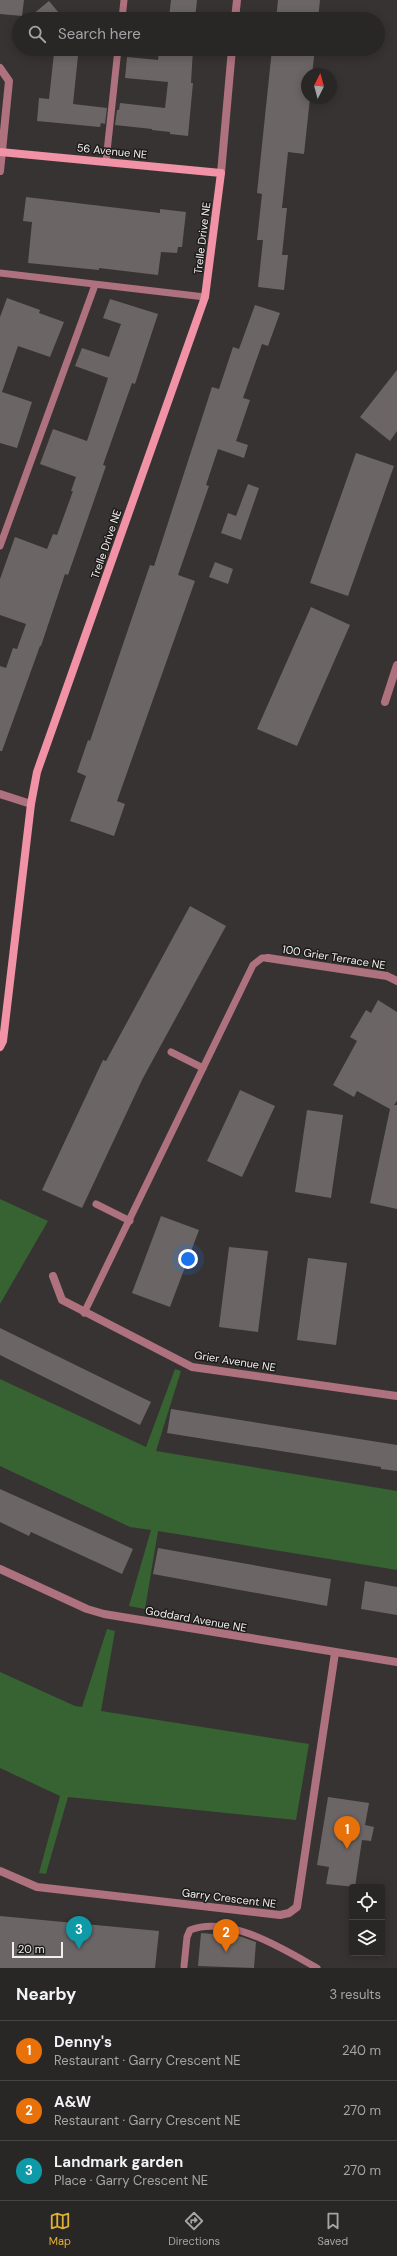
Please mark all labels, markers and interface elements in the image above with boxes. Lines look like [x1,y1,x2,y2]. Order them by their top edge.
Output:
search box [12,12,385,56]
icon: search [26,23,48,45]
text: Search here [58,24,141,44]
north arrow [301,68,337,104]
street label: 56 Avenue NE [76,140,148,162]
street label: Trelle Drive NE [191,201,213,275]
street label: Trelle Drive NE [88,507,124,581]
street label: 100 Grier Terrace NE [281,942,387,972]
your location [178,1249,198,1269]
street label: Grier Avenue NE [193,1348,277,1374]
street label: Goddard Avenue NE [144,1603,248,1635]
pin: 1 [334,1816,360,1849]
map controls [349,1884,385,1956]
button: locate [349,1884,385,1920]
street label: Garry Crescent NE [181,1885,277,1911]
pin: 3 [66,1916,92,1949]
pin: 2 [213,1919,239,1952]
button: layers [349,1920,385,1956]
scale bar [12,1940,63,1959]
text: 20 m [18,1942,44,1956]
text: Nearby [16,1983,76,2005]
text: 3 results [329,1986,381,2003]
text: Denny's [54,2032,112,2052]
text: 1 [27,2042,31,2059]
text: 240 m [342,2042,381,2059]
text: Restaurant · Garry Crescent NE [54,2052,241,2069]
text: A&W [54,2092,91,2112]
text: 2 [25,2102,33,2119]
text: 270 m [343,2102,381,2119]
text: Restaurant · Garry Crescent NE [54,2112,241,2129]
text: Landmark garden [54,2152,183,2172]
text: 3 [25,2162,33,2179]
text: 270 m [343,2162,381,2179]
text: Place · Garry Crescent NE [54,2172,208,2189]
tab: Map [49,2210,71,2248]
tab: Directions [168,2210,220,2248]
tab: Saved [317,2210,348,2248]

